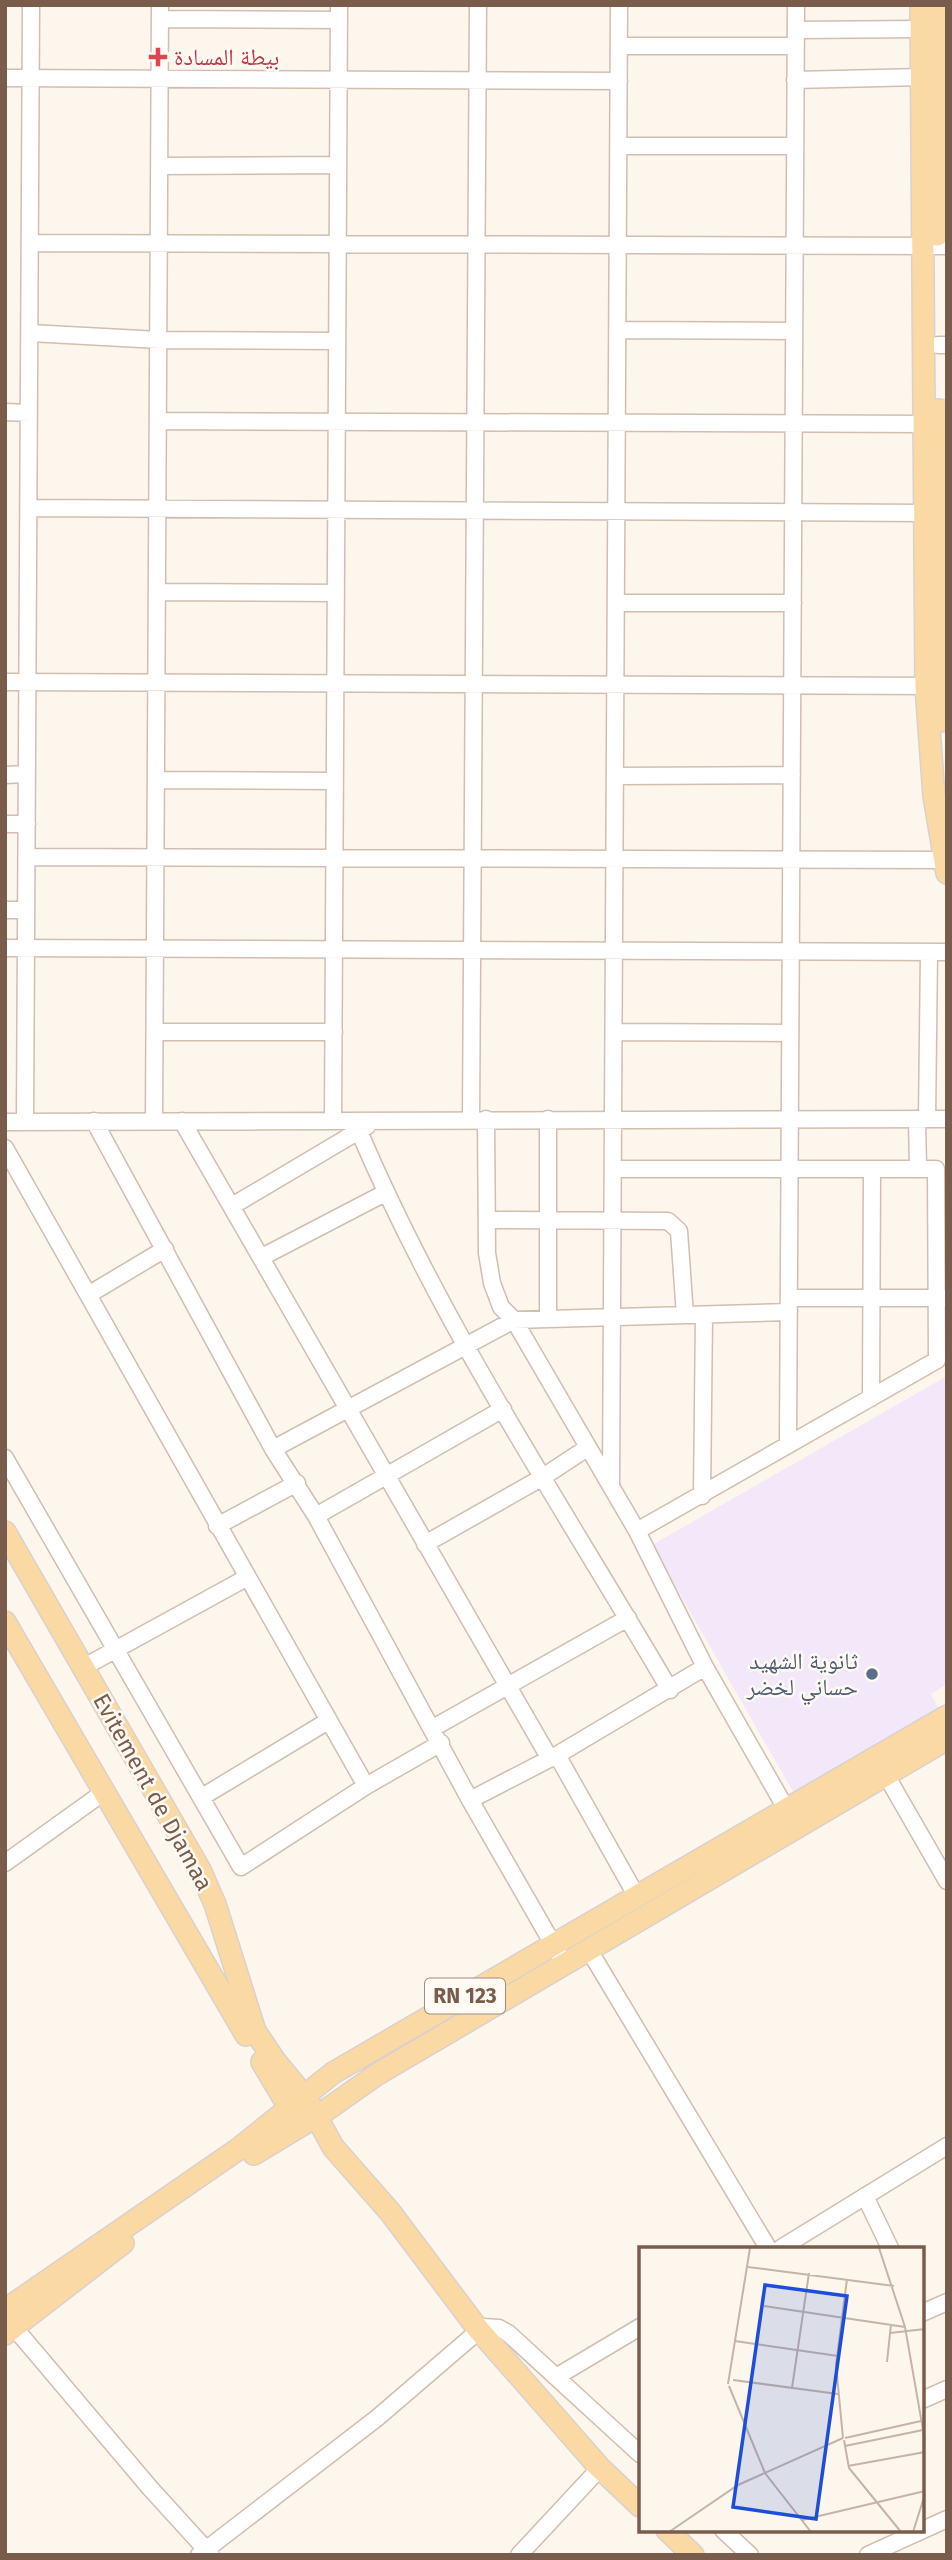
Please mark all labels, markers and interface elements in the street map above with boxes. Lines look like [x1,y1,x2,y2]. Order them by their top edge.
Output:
place label: بيطة المسادة [174,43,279,71]
marker: بيطة المسادة [148,47,168,67]
place label: ثانوية الشهيد حساني لخضر [746,1647,858,1706]
marker: ثانوية الشهيد حساني لخضر [864,1666,880,1682]
street label: Evitement de Djamaa [87,1689,219,1895]
road number: RN 123 [425,1979,505,2014]
inset map [639,2247,924,2532]

